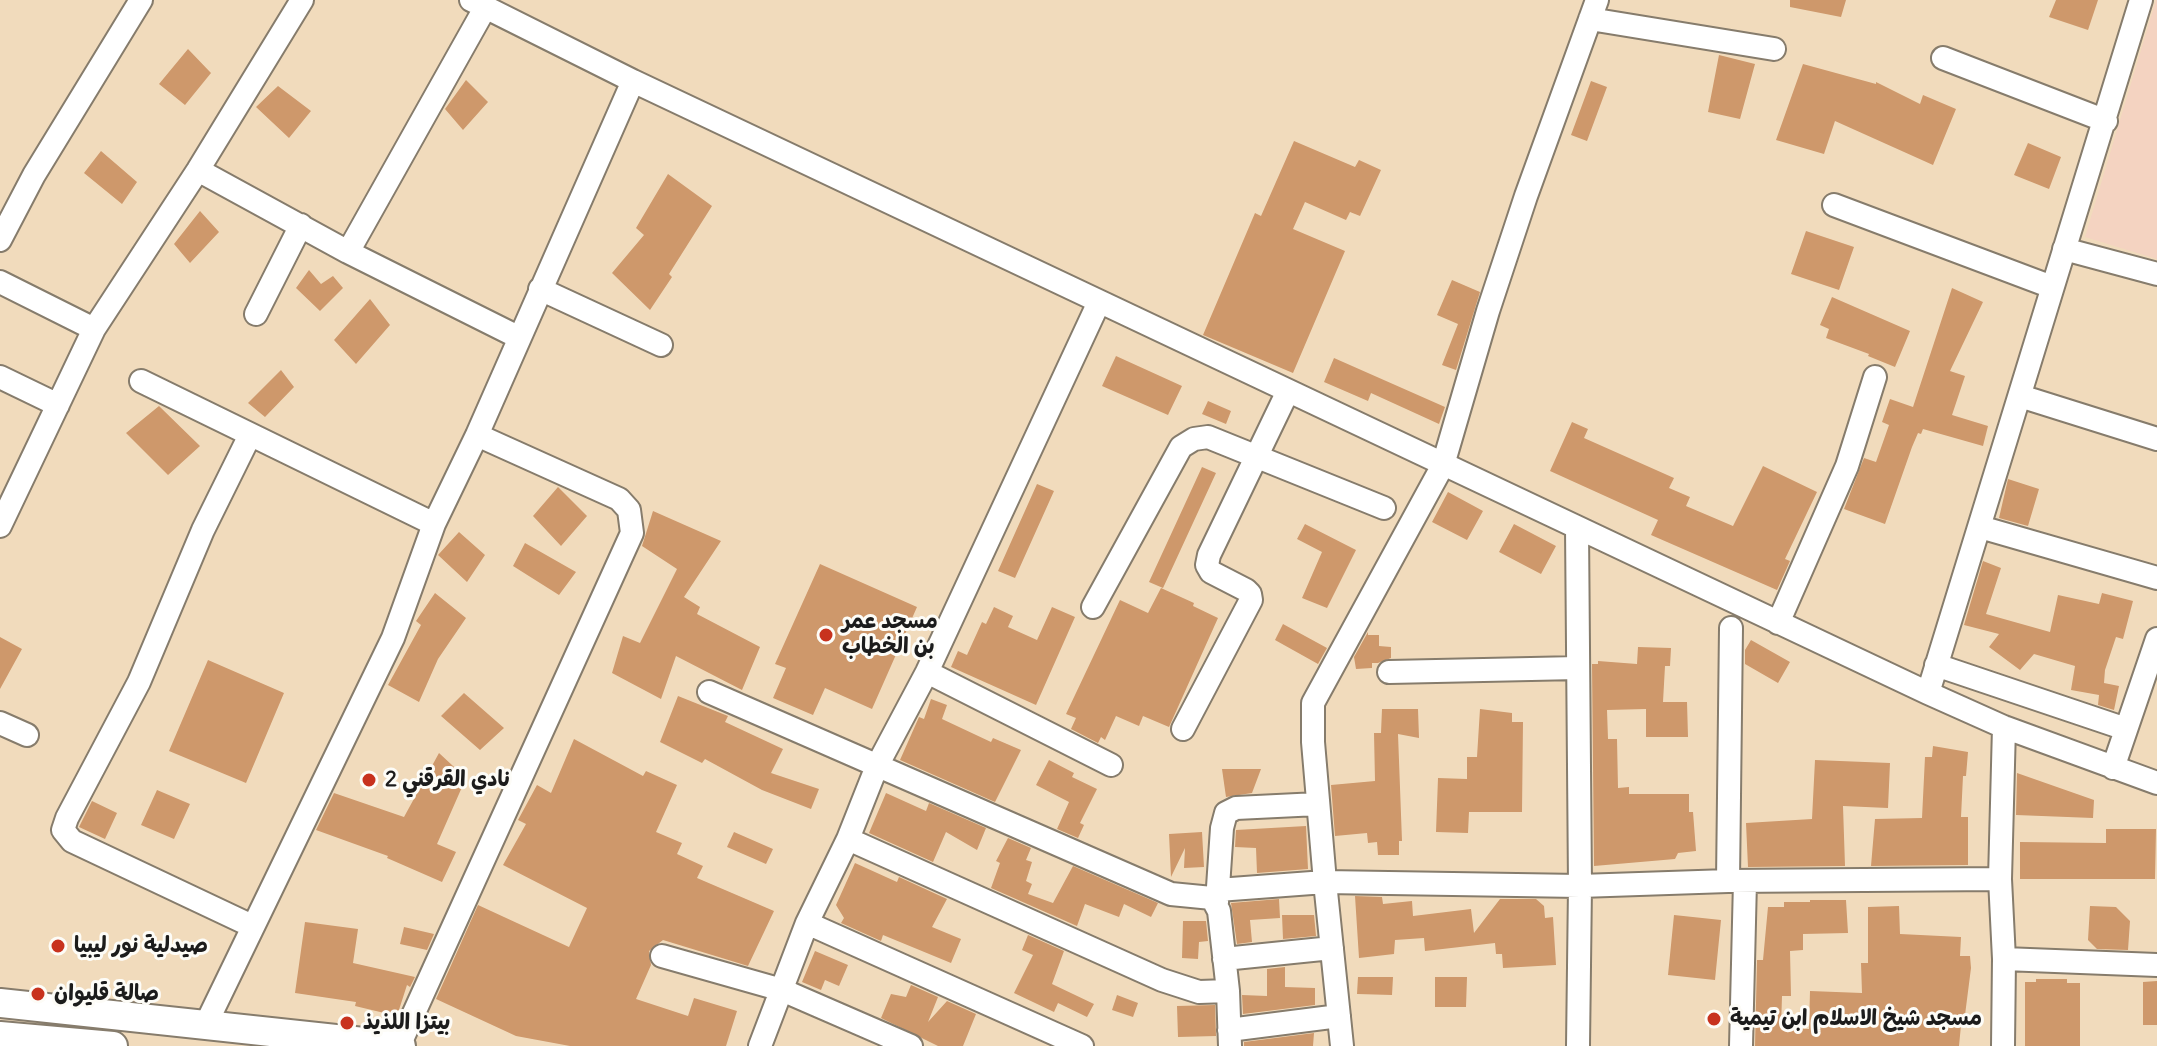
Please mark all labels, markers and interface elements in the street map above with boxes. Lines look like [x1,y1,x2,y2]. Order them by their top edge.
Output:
place label: مسجد عمر بن الخطاب [842,609,938,660]
marker: مسجد عمر بن الخطاب [817,626,835,644]
place label: نادي القرقني 2 [385,767,510,793]
marker: نادي القرقني 2 [360,771,378,789]
place label: صيدلية نور ليبيا [74,933,208,959]
marker: صيدلية نور ليبيا [49,937,67,955]
place label: صالة قليوان [54,981,159,1007]
marker: صالة قليوان [29,985,47,1003]
place label: مسجد شيخ الاسلام ابن تيمية [1730,1006,1982,1032]
place label: بيتزا اللذيذ [363,1010,450,1036]
marker: مسجد شيخ الاسلام ابن تيمية [1705,1010,1723,1028]
marker: بيتزا اللذيذ [338,1014,356,1032]

